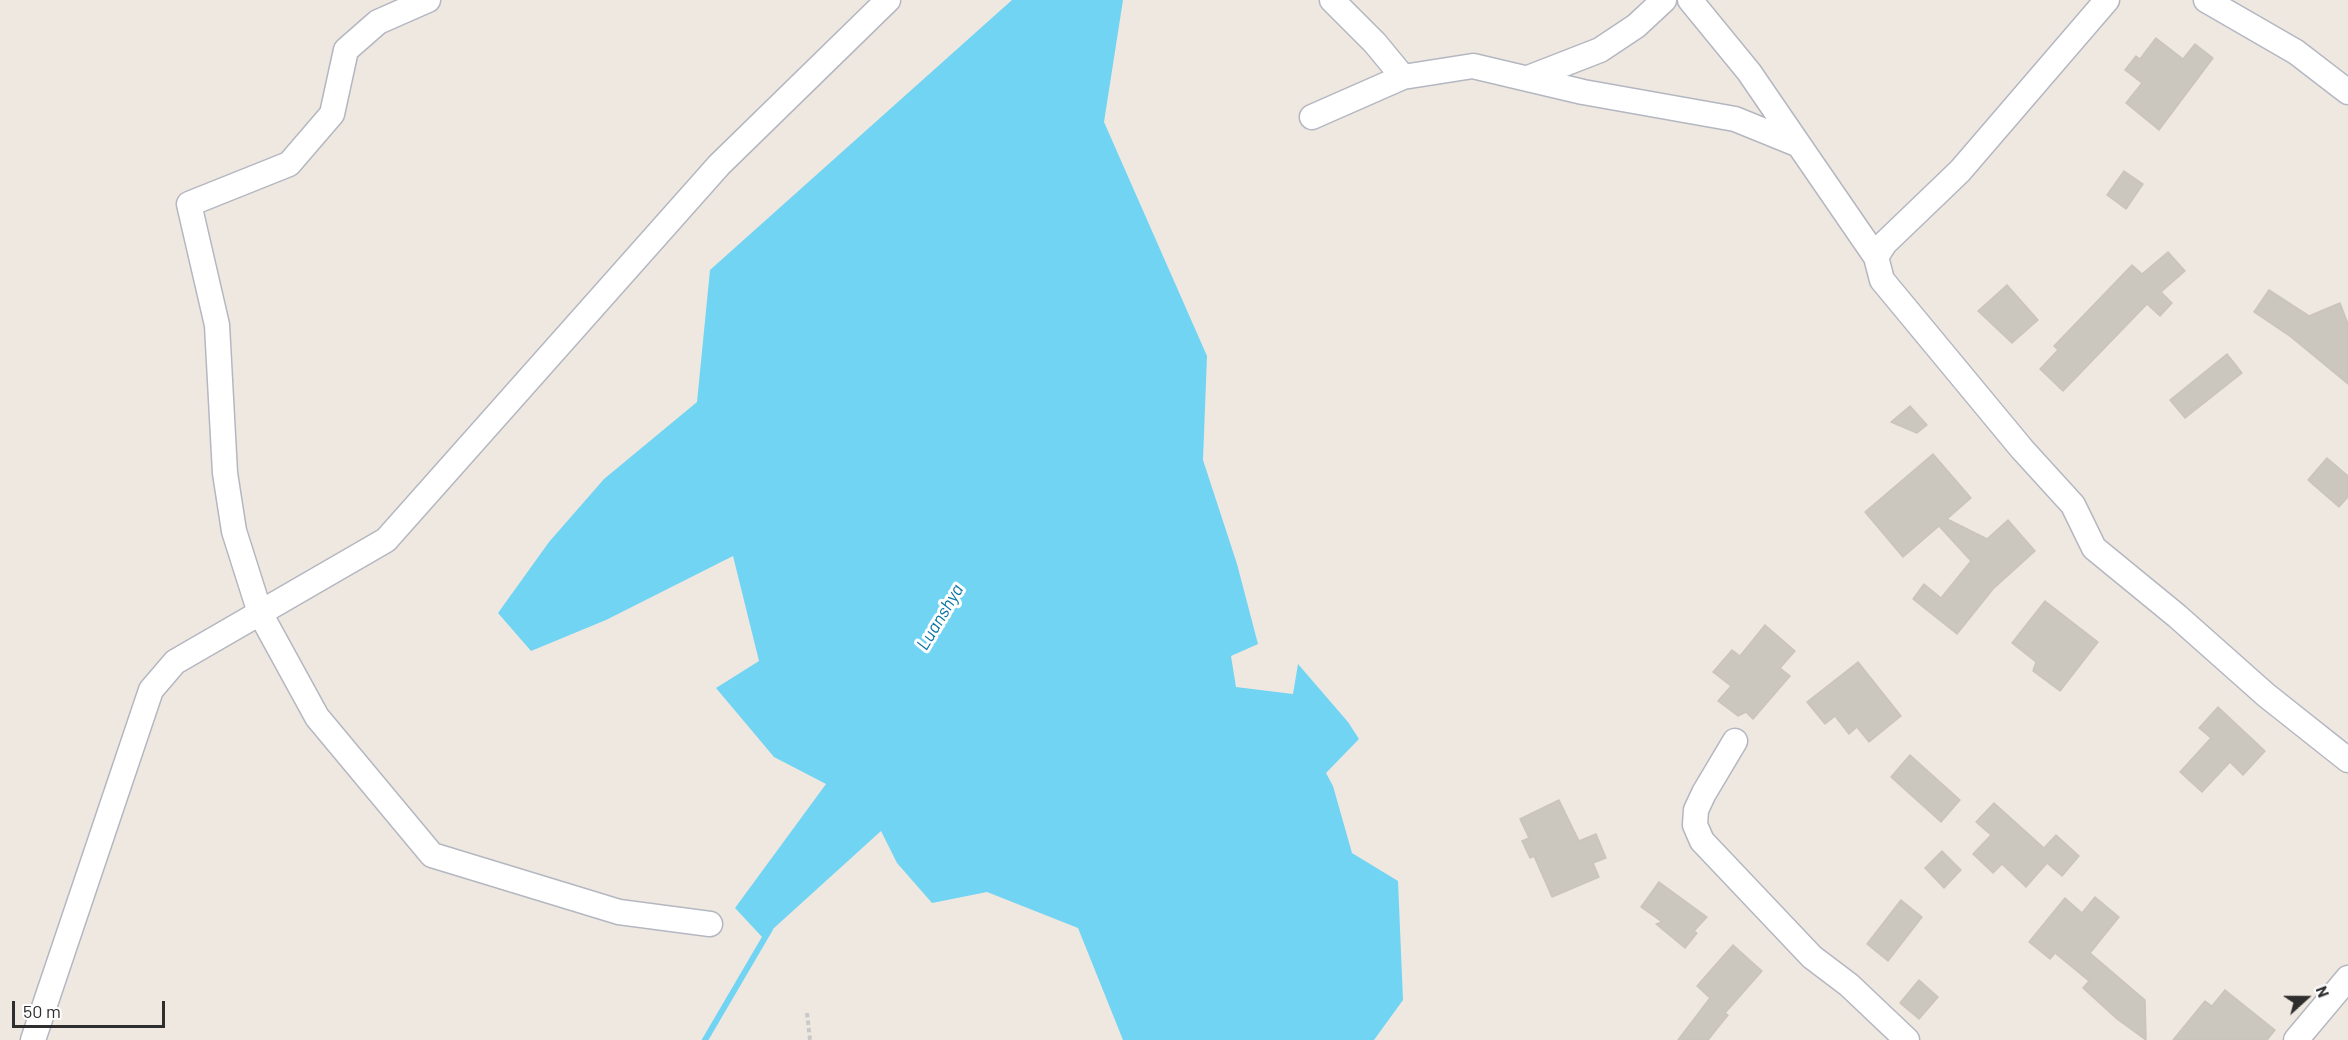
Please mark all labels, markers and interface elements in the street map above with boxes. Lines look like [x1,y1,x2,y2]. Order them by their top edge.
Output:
water label: Luanshya [912,580,968,654]
north arrow [2276,968,2336,1028]
text: N [2312,983,2334,1000]
scale bar [15,989,168,1027]
text: 50 m [23,1000,61,1022]

